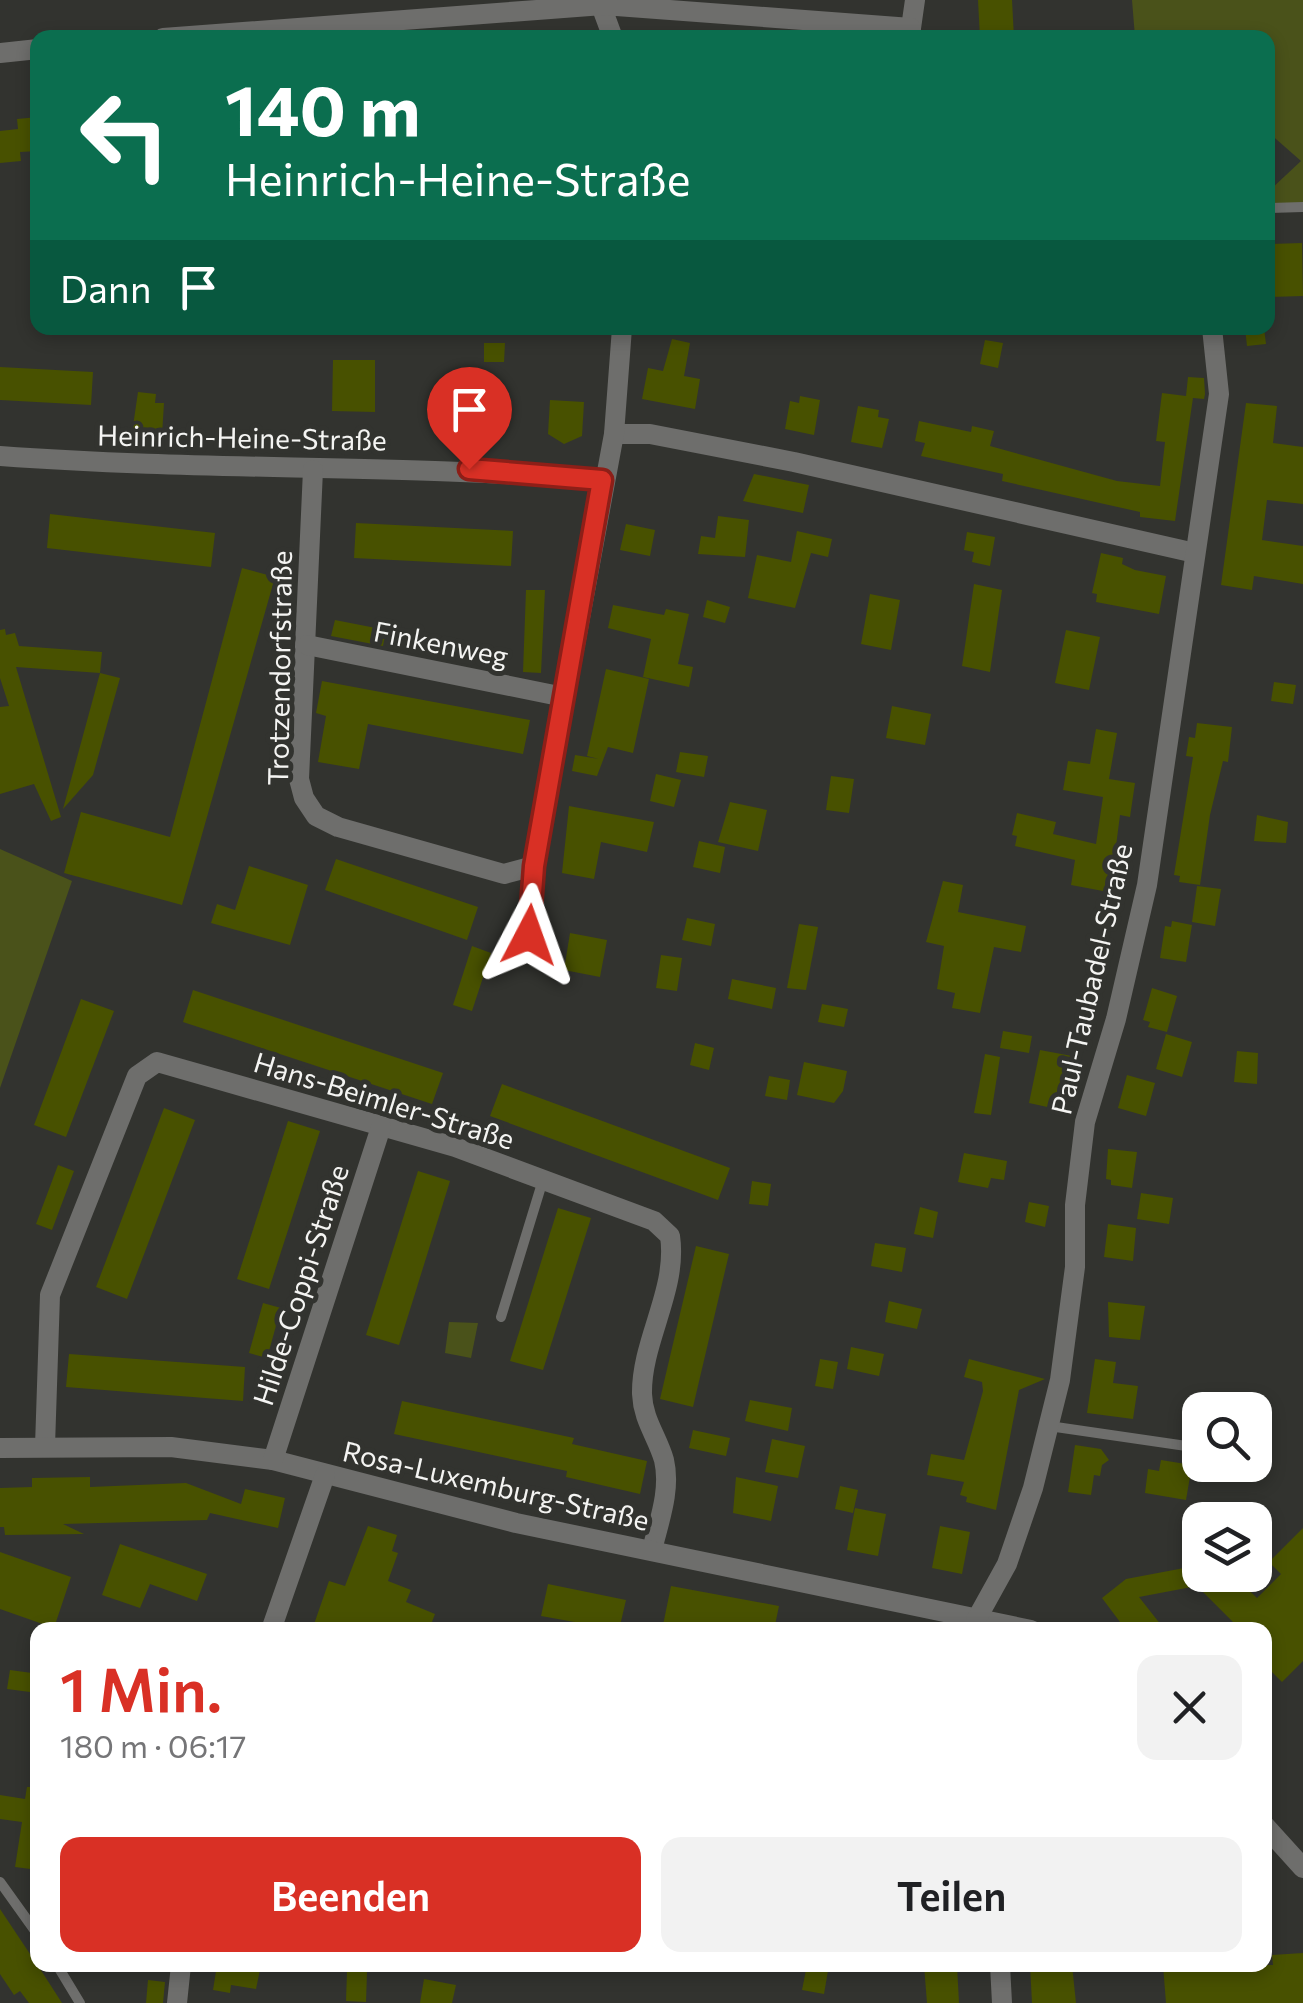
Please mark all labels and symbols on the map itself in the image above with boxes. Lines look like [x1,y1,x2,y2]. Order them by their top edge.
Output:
pin [427,367,512,470]
street label: Heinrich-Heine-Straße [97,417,387,457]
street label: Trotzendorfstraße [260,550,298,786]
street label: Finkenweg [371,613,511,673]
street label: Paul-Taubadel-Straße [1043,840,1139,1118]
position arrow [477,883,581,987]
street label: Hans-Beimler-Straße [250,1044,519,1156]
street label: Hilde-Coppi-Straße [245,1160,355,1409]
street label: Rosa-Luxemburg-Straße [340,1433,653,1537]

